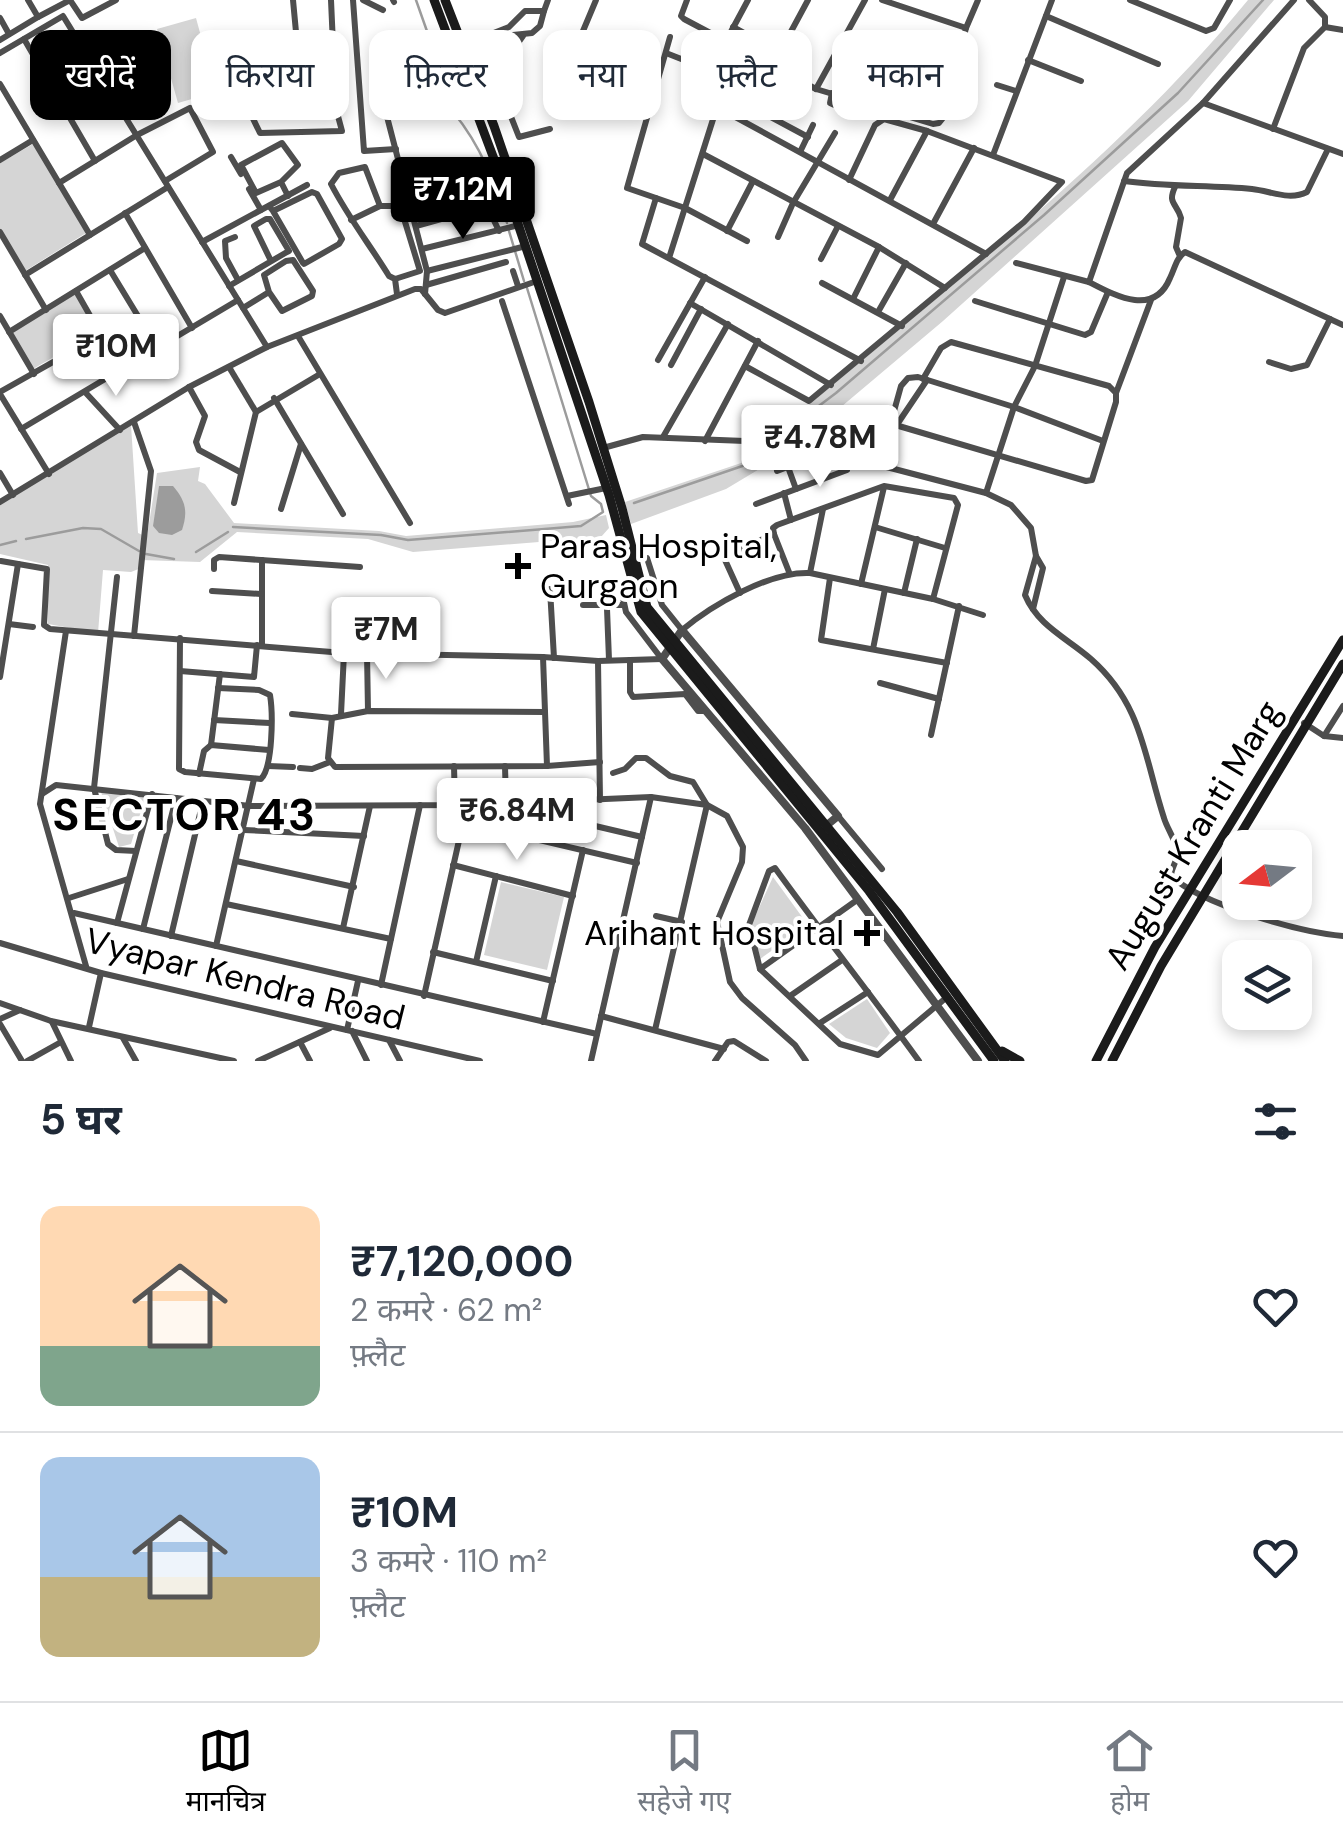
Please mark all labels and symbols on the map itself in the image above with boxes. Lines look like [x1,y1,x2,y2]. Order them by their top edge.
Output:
pin: ₹7.12M [382,157,544,242]
pin: ₹10M [57,314,175,399]
pin: ₹4.78M [739,405,901,490]
place label: Paras Hospital, Gurgaon [540,523,777,609]
marker: Paras Hospital, Gurgaon [505,553,531,579]
pin: ₹7M [338,597,434,682]
street label: August Kranti Marg [1094,692,1292,978]
pin: ₹6.84M [436,778,598,863]
district label: SECTOR 43 [52,785,318,844]
north arrow [1222,830,1312,920]
place label: Arihant Hospital [584,910,844,956]
street label: Vyapar Kendra Road [80,917,410,1041]
marker: Arihant Hospital [854,920,880,946]

